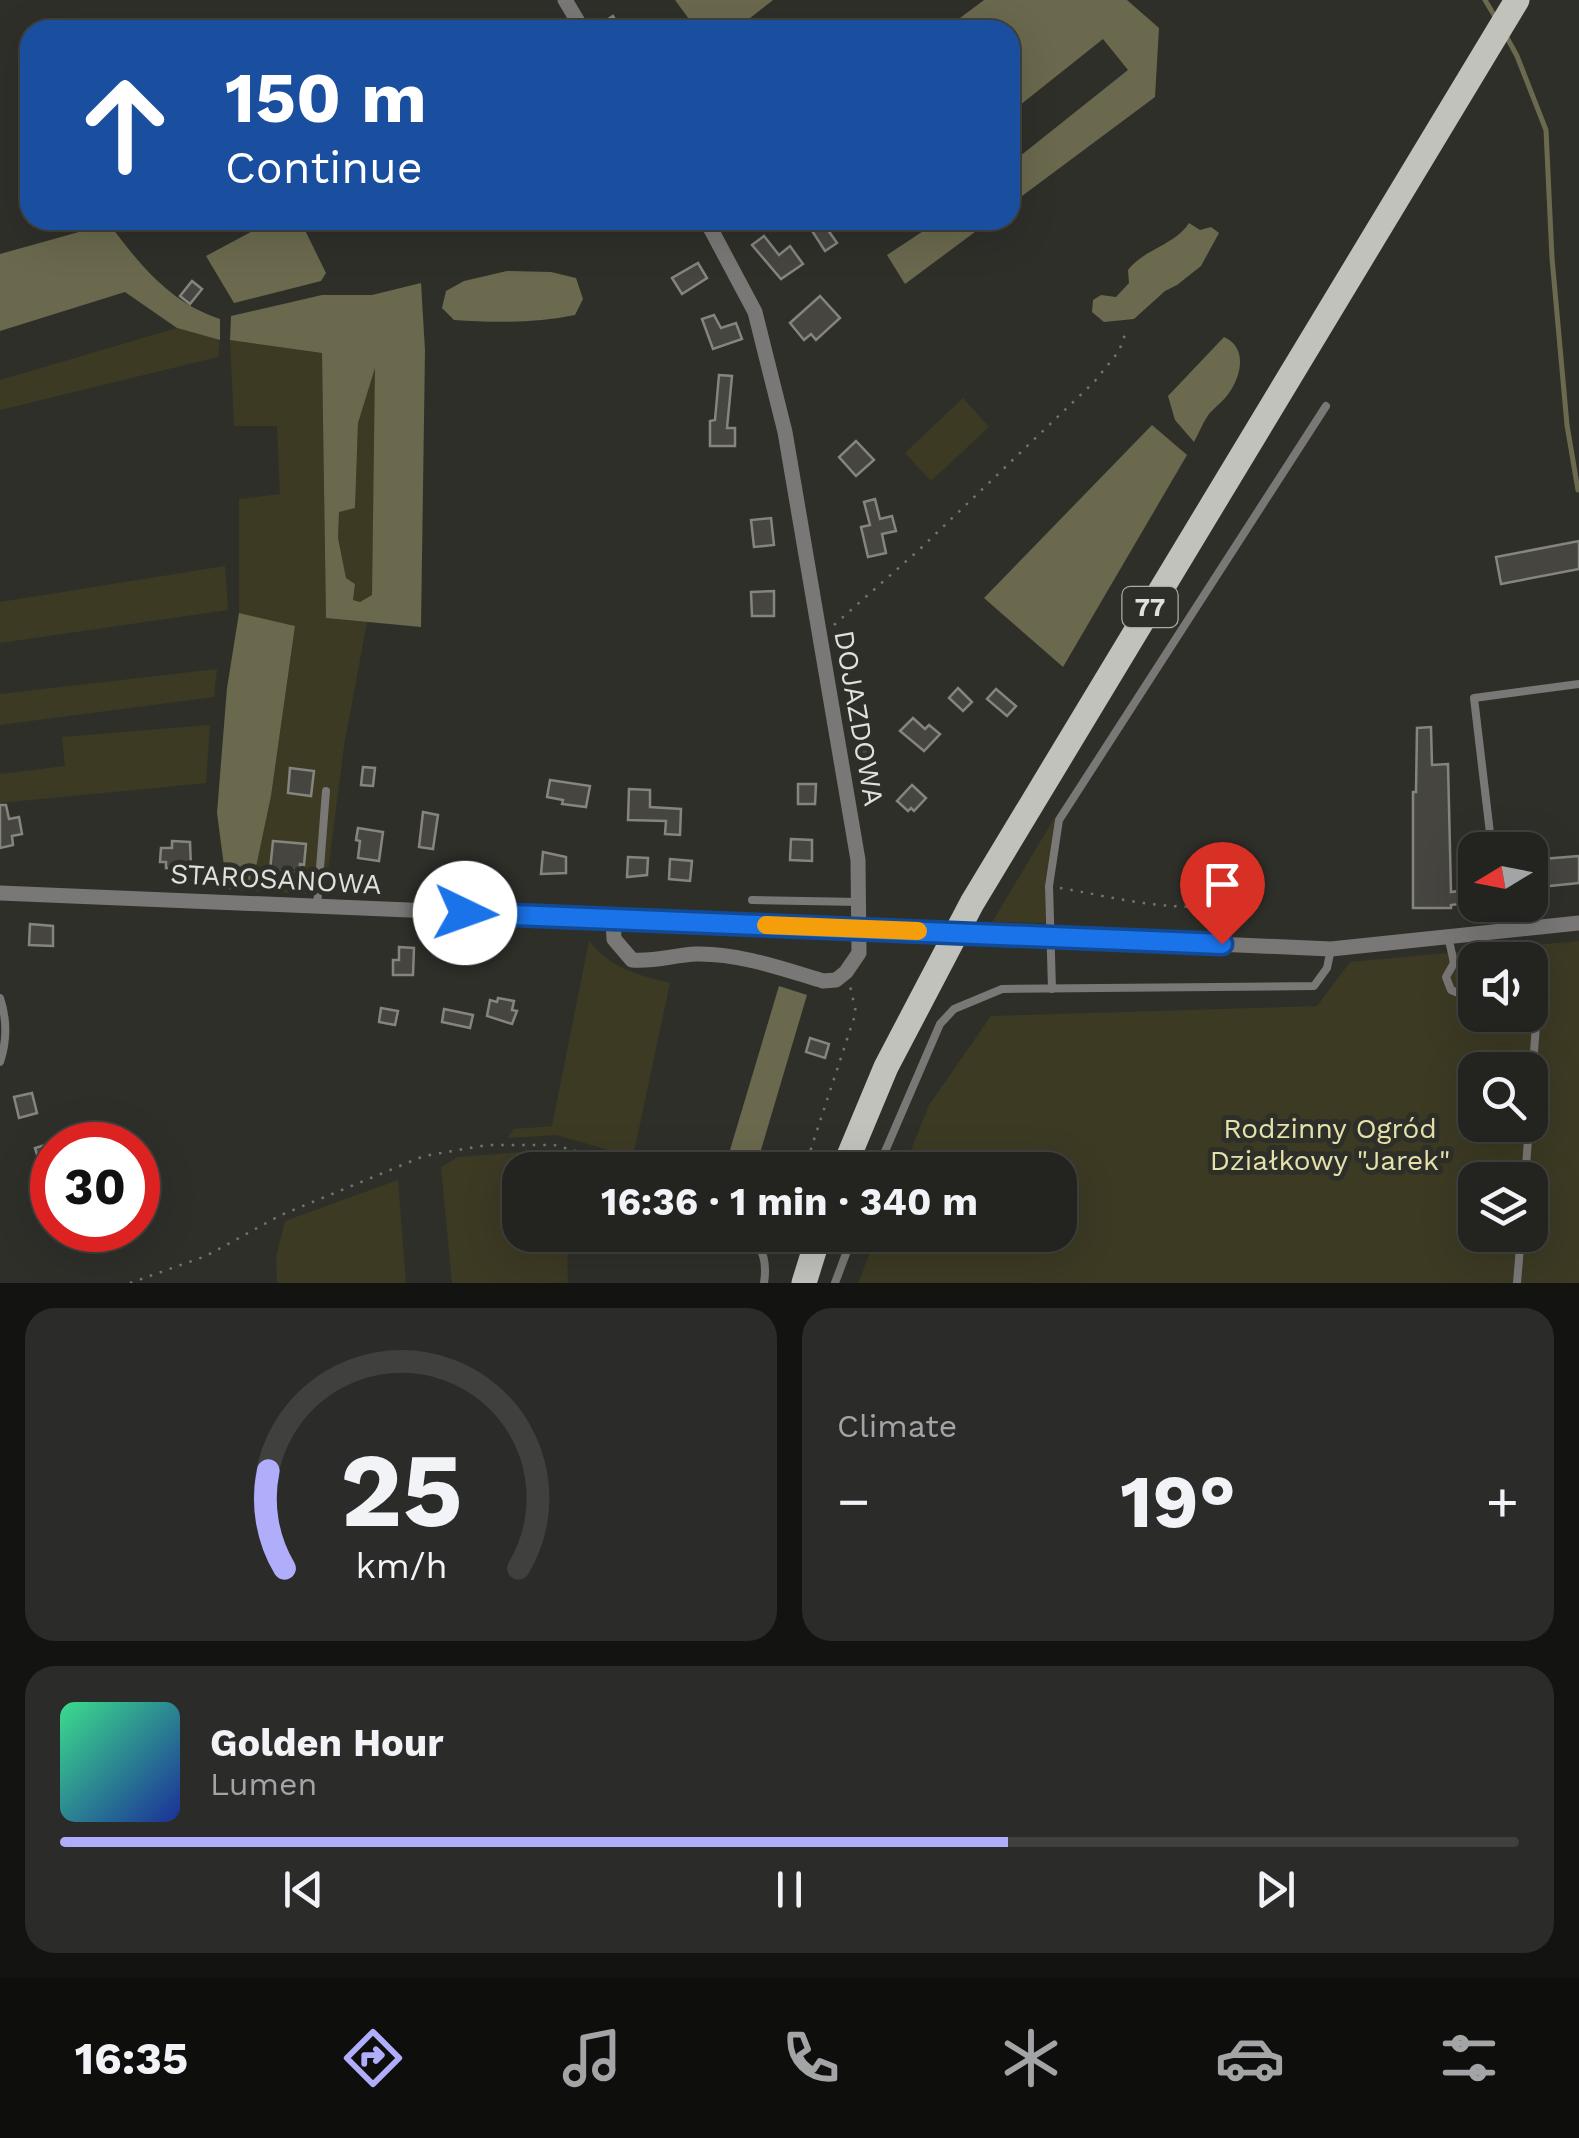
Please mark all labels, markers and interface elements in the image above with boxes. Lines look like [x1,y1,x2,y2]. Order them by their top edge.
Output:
text: 150 m [225,57,427,139]
icon: ahead [60,60,190,190]
text: Continue [225,141,423,194]
road number: 77 [1122,587,1178,627]
street label: DOJAZDOWA [827,628,891,808]
north arrow [1458,832,1548,922]
map controls [1458,832,1548,1252]
pin [1180,842,1265,945]
street label: STAROSANOWA [170,857,382,901]
icon: arrive [1195,857,1250,912]
position arrow [413,861,517,965]
button: sound [1458,942,1548,1032]
button: search [1458,1052,1548,1142]
park label: Rodzinny Ogród Działkowy "Jarek" [1210,1112,1450,1177]
speed limit sign: 30 [30,1122,160,1252]
button: layers [1458,1162,1548,1252]
text: 16:36 · 1 min · 340 m [601,1180,978,1224]
text: Climate [837,1407,957,1445]
text: 25 [340,1429,462,1551]
text: 19° [1120,1457,1236,1545]
text: − [837,1469,870,1533]
text: + [1486,1469,1519,1533]
text: km/h [355,1545,447,1587]
text: Golden Hour [210,1721,444,1765]
text: Lumen [210,1765,317,1803]
icon: previous [276,1862,331,1917]
icon: pause [762,1862,817,1917]
icon: next [1248,1862,1303,1917]
icon: directions [338,2023,408,2093]
icon: music [557,2023,627,2093]
icon: phone [776,2023,846,2093]
icon: climate [996,2023,1066,2093]
icon: car [1215,2023,1285,2093]
icon: filters [1434,2023,1504,2093]
text: 16:35 [75,2032,188,2085]

